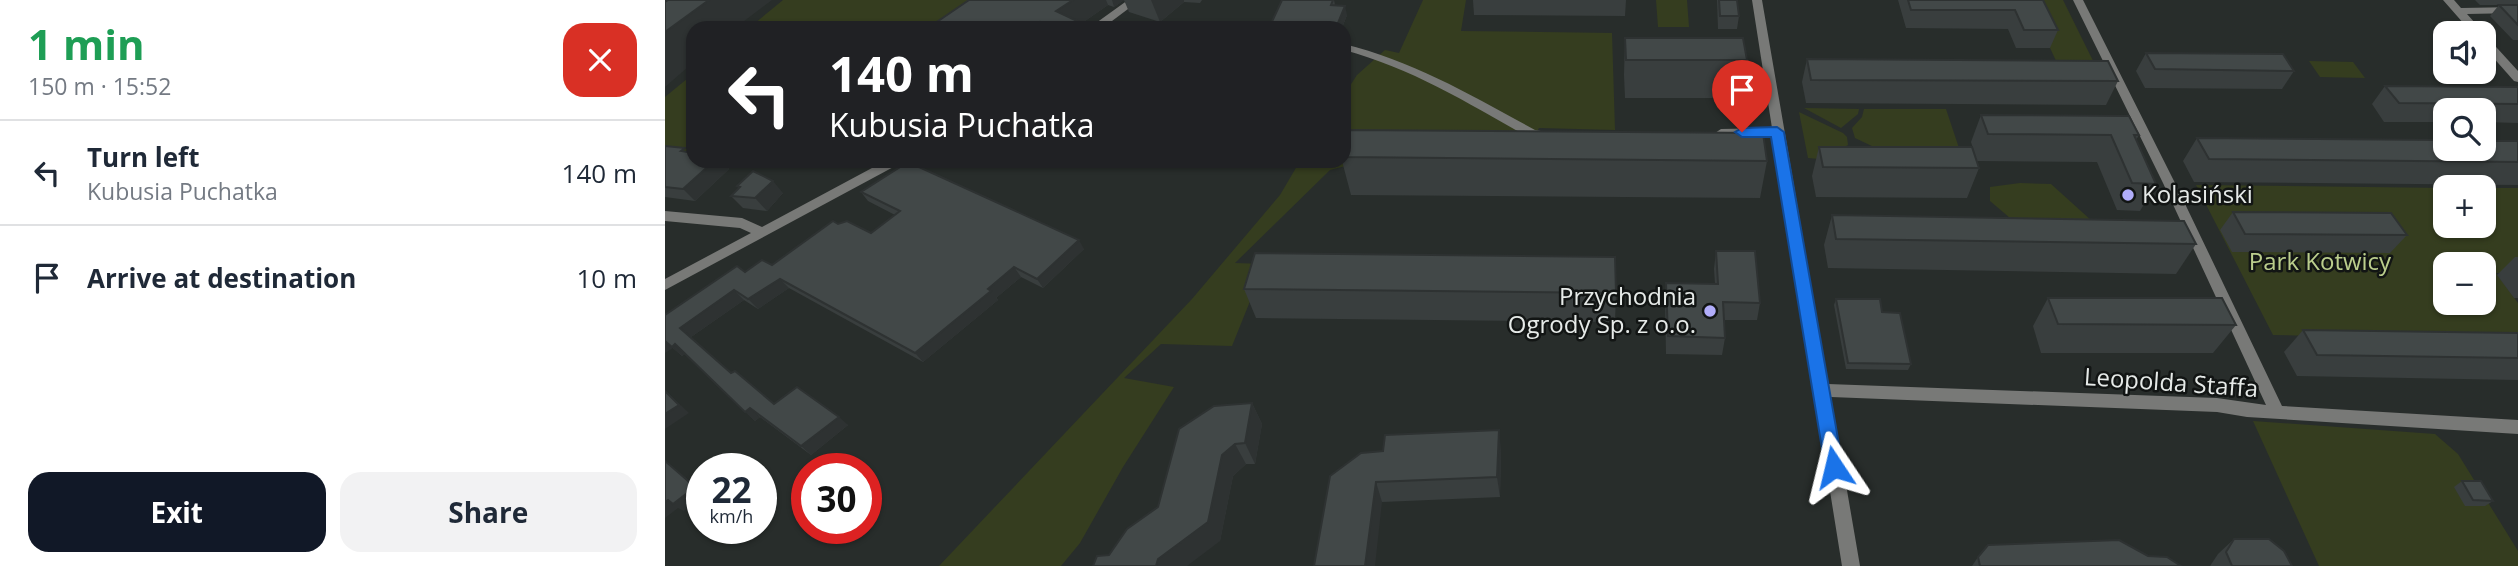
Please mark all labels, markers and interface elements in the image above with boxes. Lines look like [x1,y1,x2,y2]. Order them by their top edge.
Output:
text: 1 min [28,15,145,72]
map controls [2433,21,2496,315]
button: sound [2433,21,2496,84]
button: close [563,23,637,97]
text: 140 m [829,40,974,106]
icon: left [714,49,805,140]
pin [1712,60,1772,132]
text: 150 m · 15:52 [28,70,171,102]
icon: arrive [1723,71,1761,109]
button: search [2433,98,2496,161]
text: Kubusia Puchatka [829,103,1094,146]
text: Turn left [87,139,199,175]
icon: left [28,154,66,192]
text: 140 m [562,155,637,191]
text: Kubusia Puchatka [87,175,278,207]
button: + [2433,175,2496,238]
place label: Kolasiński [2142,177,2253,210]
marker: Kolasiński [2120,187,2136,203]
park label: Park Kotwicy [2249,244,2392,277]
button: − [2433,252,2496,315]
icon: arrive [28,259,66,297]
text: Arrive at destination [87,260,356,296]
text: 10 m [576,260,637,296]
place label: Przychodnia Ogrody Sp. z o.o. [1508,279,1696,340]
marker: Przychodnia Ogrody Sp. z o.o. [1702,303,1718,319]
street label: Leopolda Staffa [2083,359,2259,404]
position arrow [1797,430,1871,504]
speed limit sign: 30 [791,453,882,544]
text: 22 [711,466,752,513]
button: Exit [28,472,326,552]
button: Share [340,472,637,552]
text: km/h [710,504,753,528]

